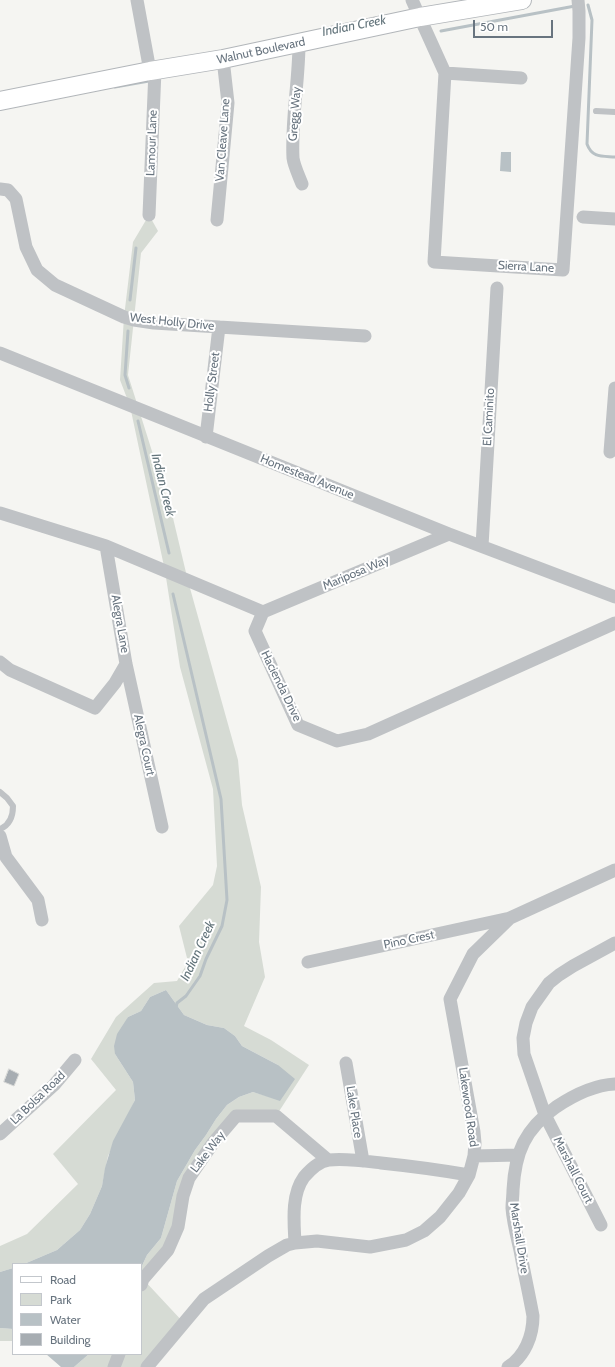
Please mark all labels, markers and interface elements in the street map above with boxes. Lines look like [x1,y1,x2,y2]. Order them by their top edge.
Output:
water label: Indian Creek [321,12,387,40]
scale bar [475,12,555,38]
text: 50 m [480,19,508,34]
street label: Walnut Boulevard [215,35,307,67]
street label: Gregg Way [286,86,304,142]
street label: Van Cleave Lane [213,98,233,182]
street label: Lamour Lane [144,110,160,176]
street label: Sierra Lane [498,258,554,276]
street label: West Holly Drive [129,310,215,334]
street label: Holly Street [201,351,223,413]
street label: El Caminito [480,388,498,446]
water label: Indian Creek [148,452,178,518]
street label: Homestead Avenue [258,452,356,502]
street label: Mariposa Way [321,553,391,593]
street label: Alegra Lane [108,594,132,654]
street label: Hacienda Drive [258,648,304,724]
street label: Alegra Court [130,713,158,777]
water label: Indian Creek [177,918,219,984]
street label: Pino Crest [382,928,436,952]
street label: Lakewood Road [455,1066,481,1148]
street label: La Bolsa Road [8,1068,68,1128]
street label: Lake Place [343,1085,365,1139]
street label: Lake Way [188,1128,228,1176]
street label: Marshall Court [550,1134,596,1206]
street label: Marshall Drive [506,1201,532,1275]
legend [12,1263,142,1355]
text: Road [50,1272,76,1287]
text: Park [50,1292,72,1307]
text: Water [50,1312,80,1327]
text: Building [50,1332,91,1347]

